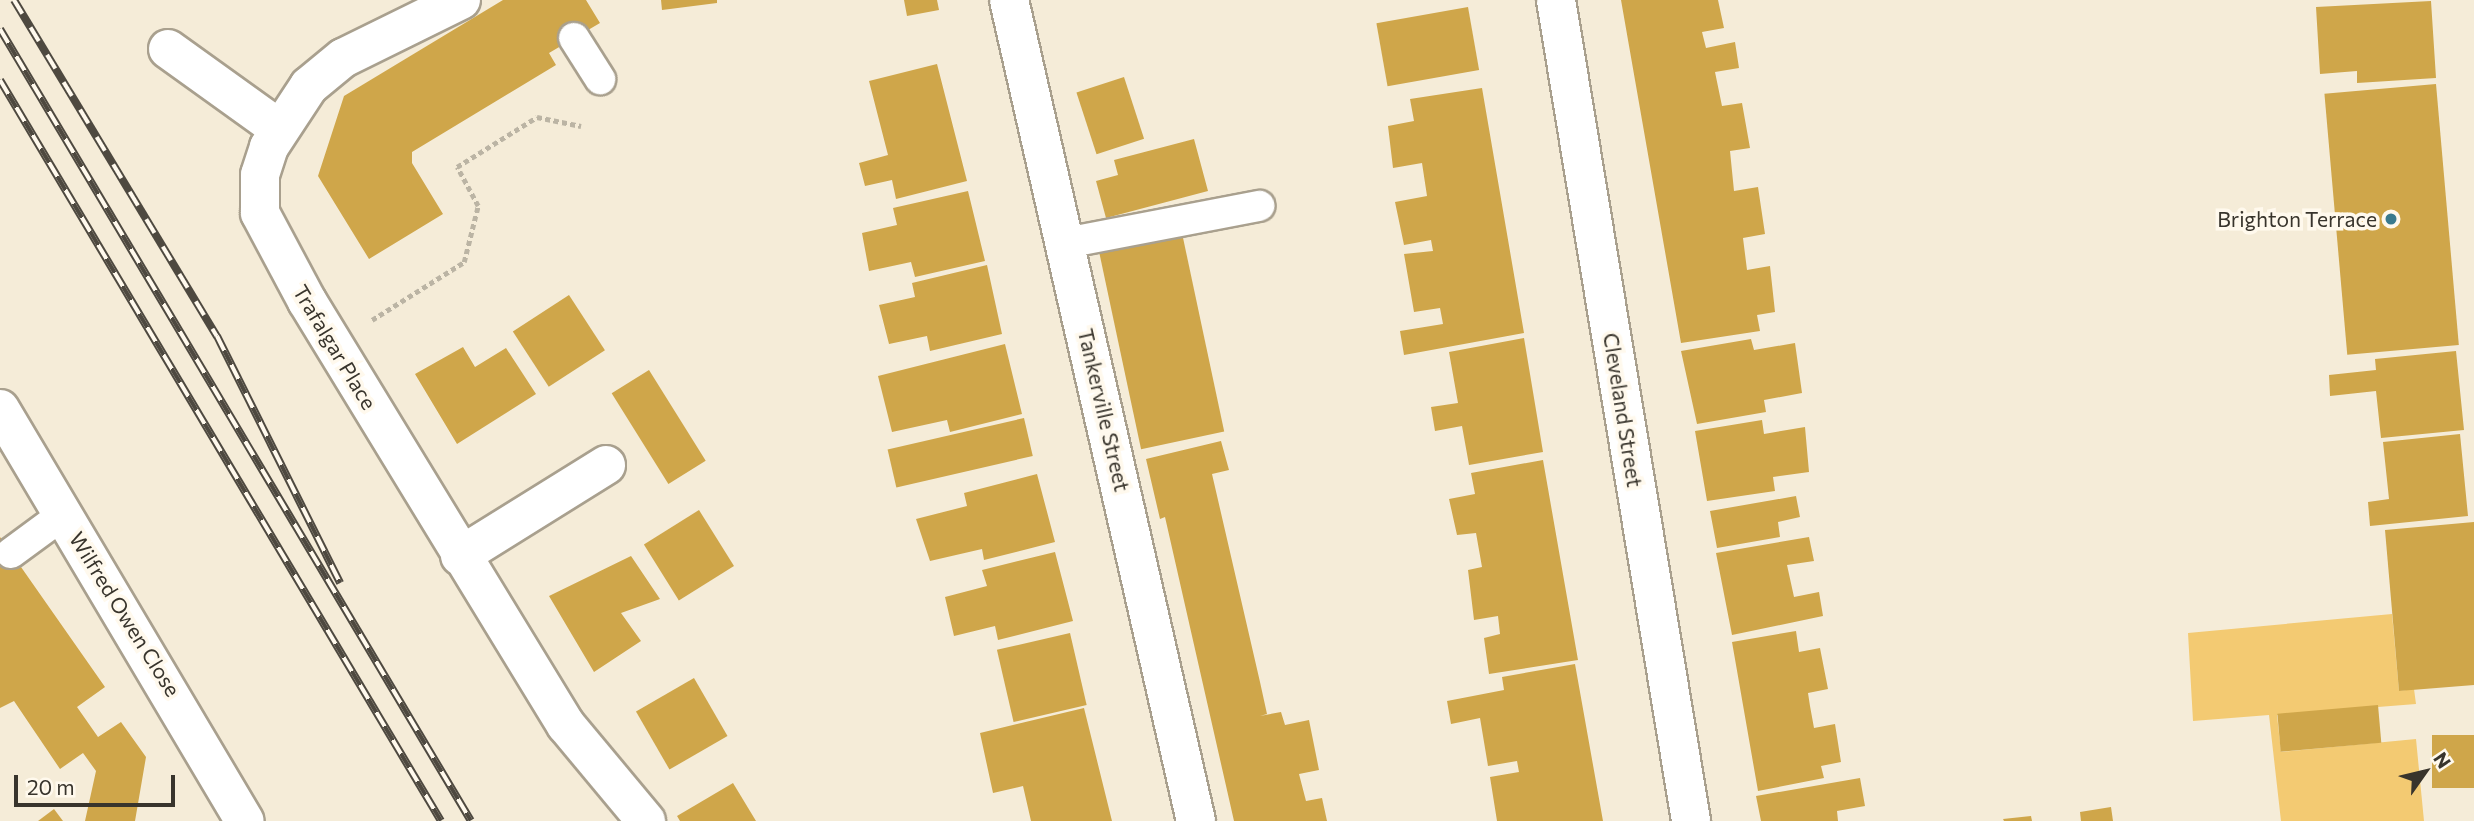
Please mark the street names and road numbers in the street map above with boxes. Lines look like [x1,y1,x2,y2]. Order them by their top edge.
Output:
street label: Trafalgar Place [288,280,382,414]
street label: Tankerville Street [1073,326,1135,494]
street label: Cleveland Street [1598,331,1648,489]
street label: Wilfred Owen Close [64,527,186,701]

